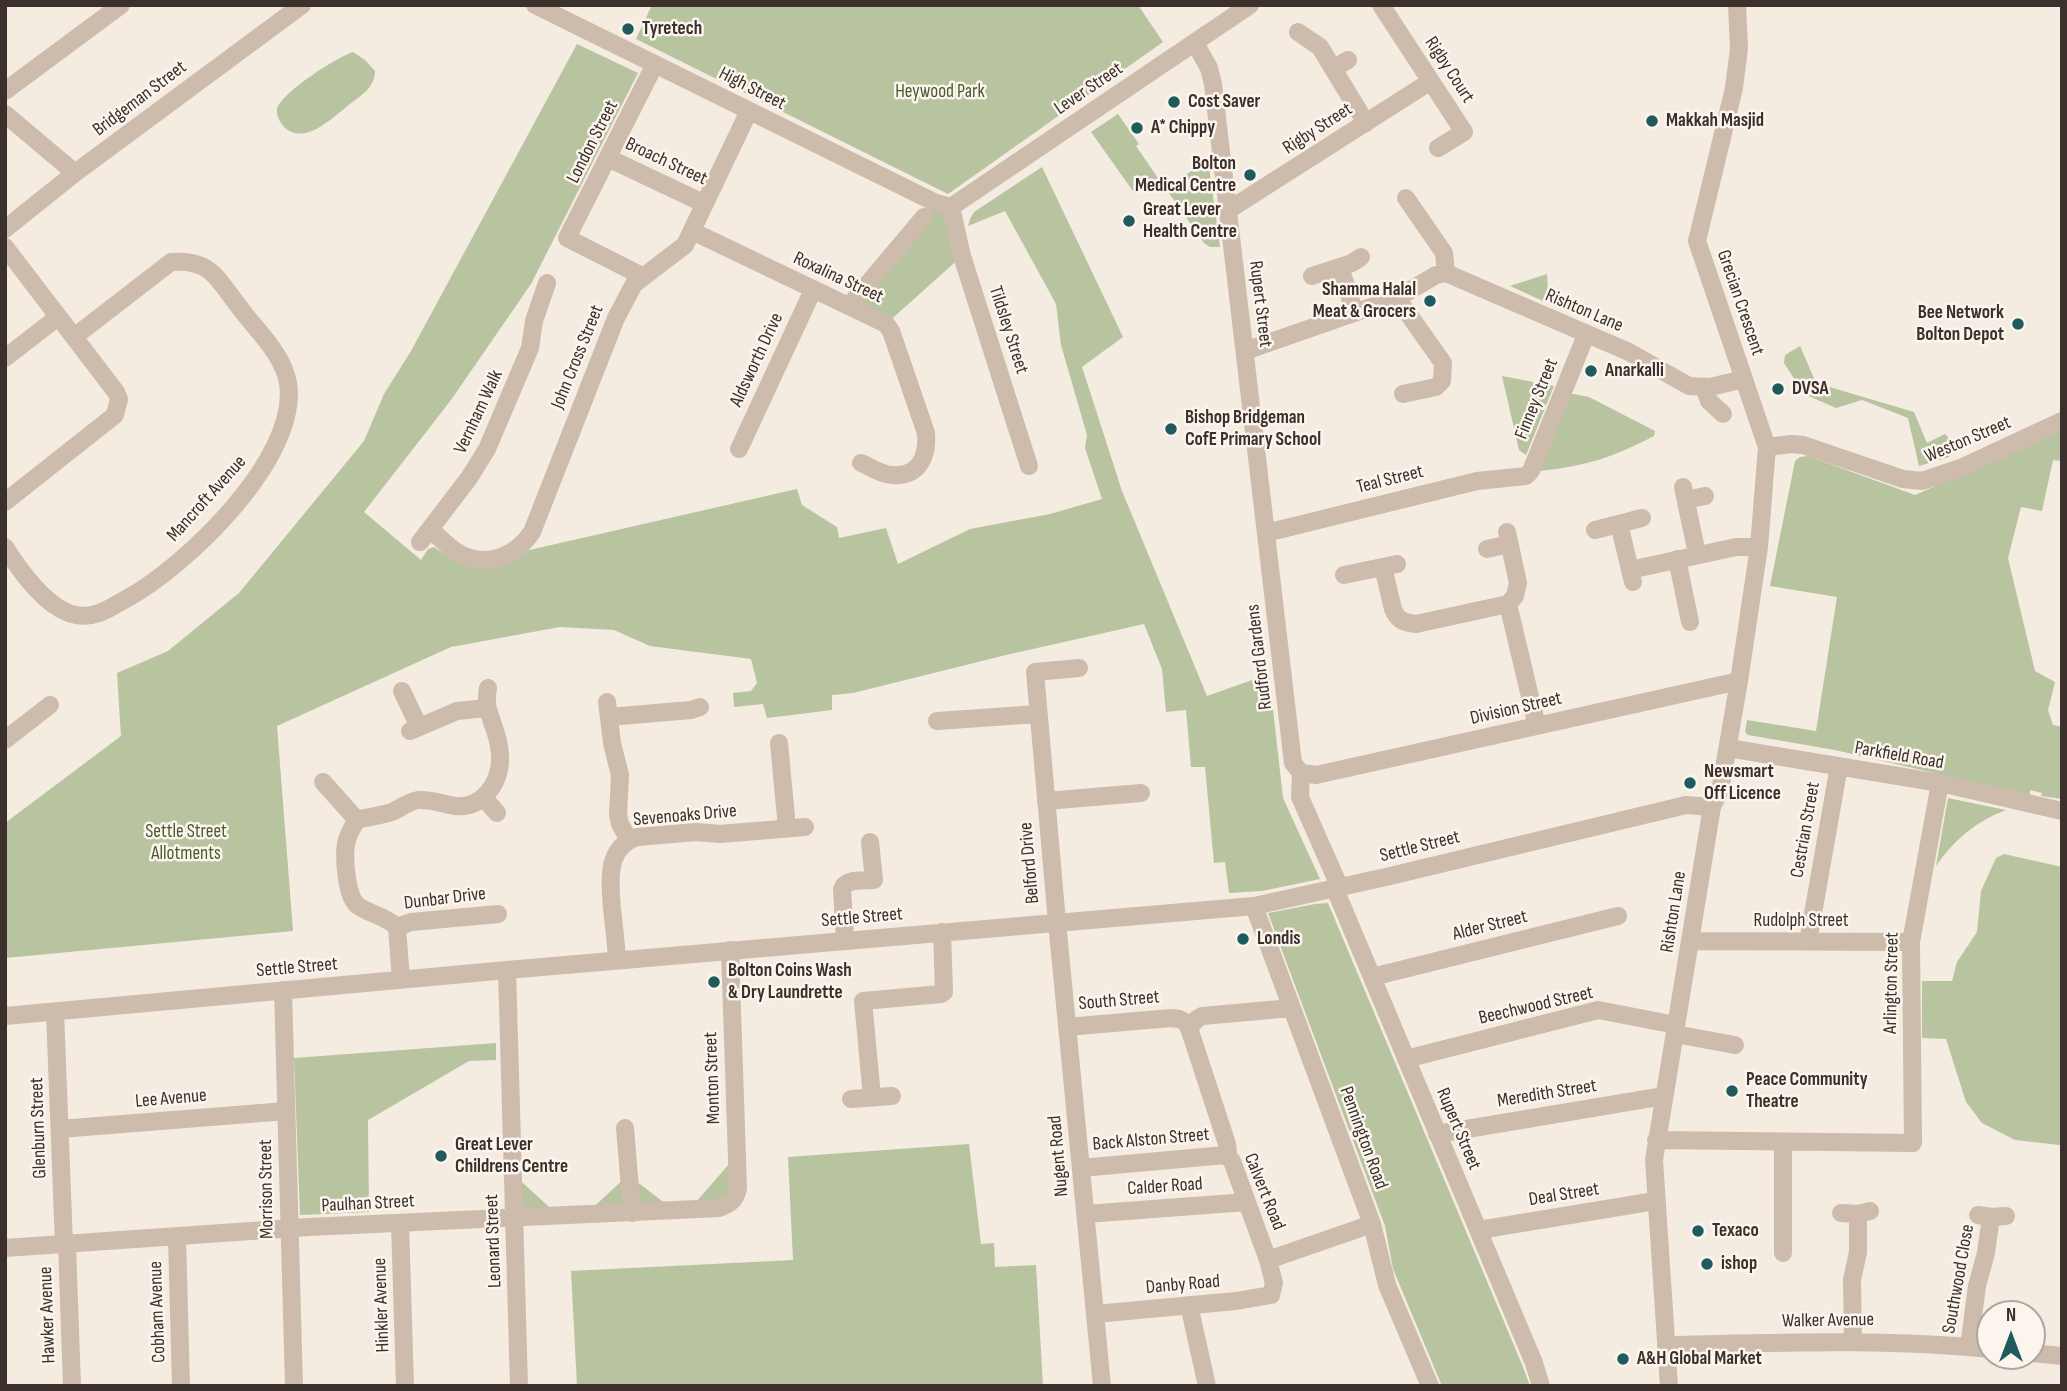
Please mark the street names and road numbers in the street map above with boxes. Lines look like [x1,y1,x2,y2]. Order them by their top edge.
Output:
street label: Rigby Court [1419,33,1479,107]
street label: Bridgeman Street [89,56,191,142]
street label: Lever Street [1050,58,1128,120]
street label: High Street [715,62,789,116]
street label: London Street [562,97,624,187]
street label: Rigby Street [1279,98,1357,160]
street label: Broach Street [621,133,711,191]
street label: Roxalina Street [789,247,887,309]
street label: Grecian Crescent [1711,247,1769,359]
street label: Rupert Street [1243,260,1277,348]
street label: Tildsley Street [983,283,1033,377]
street label: Rishton Lane [1542,284,1626,338]
street label: John Cross Street [547,302,609,412]
street label: Aldsworth Drive [725,309,789,411]
street label: Finney Street [1510,355,1564,443]
street label: Vernham Walk [450,366,508,458]
street label: Weston Street [1922,412,2014,468]
street label: Mancroft Avenue [162,451,252,547]
street label: Teal Street [1354,461,1426,499]
street label: Rudford Gardens [1242,603,1278,711]
street label: Division Street [1468,687,1564,731]
street label: Parkfield Road [1853,737,1945,775]
street label: Cestrian Street [1786,780,1826,880]
street label: Sevenoaks Drive [632,800,738,832]
street label: Belford Drive [1015,821,1045,905]
street label: Settle Street [1378,826,1462,868]
street label: Rishton Lane [1656,870,1692,954]
street label: Dunbar Drive [403,883,487,915]
street label: Settle Street [820,903,904,933]
street label: Alder Street [1450,906,1530,946]
street label: Rudolph Street [1753,910,1849,932]
street label: Arlington Street [1880,932,1904,1034]
street label: Settle Street [255,953,339,983]
street label: Beechwood Street [1477,982,1595,1030]
street label: South Street [1078,986,1160,1016]
street label: Monton Street [700,1032,726,1124]
street label: Meredith Street [1496,1075,1598,1113]
street label: Glenburn Street [26,1077,52,1179]
street label: Pennington Road [1334,1084,1392,1192]
street label: Lee Avenue [134,1085,208,1113]
street label: Rupert Street [1431,1085,1485,1173]
street label: Nugent Road [1044,1114,1074,1198]
street label: Back Alston Street [1092,1124,1210,1156]
street label: Morrison Street [255,1139,279,1239]
street label: Calvert Road [1238,1150,1290,1234]
street label: Calder Road [1127,1173,1203,1201]
street label: Deal Street [1527,1178,1601,1212]
street label: Paulhan Street [321,1190,415,1218]
street label: Leonard Street [481,1194,507,1288]
street label: Southwood Close [1938,1223,1980,1335]
street label: Hinkler Avenue [369,1257,395,1353]
street label: Cobham Avenue [145,1261,171,1363]
street label: Hawker Avenue [35,1266,61,1364]
street label: Danby Road [1145,1270,1221,1300]
street label: Walker Avenue [1782,1309,1874,1333]

